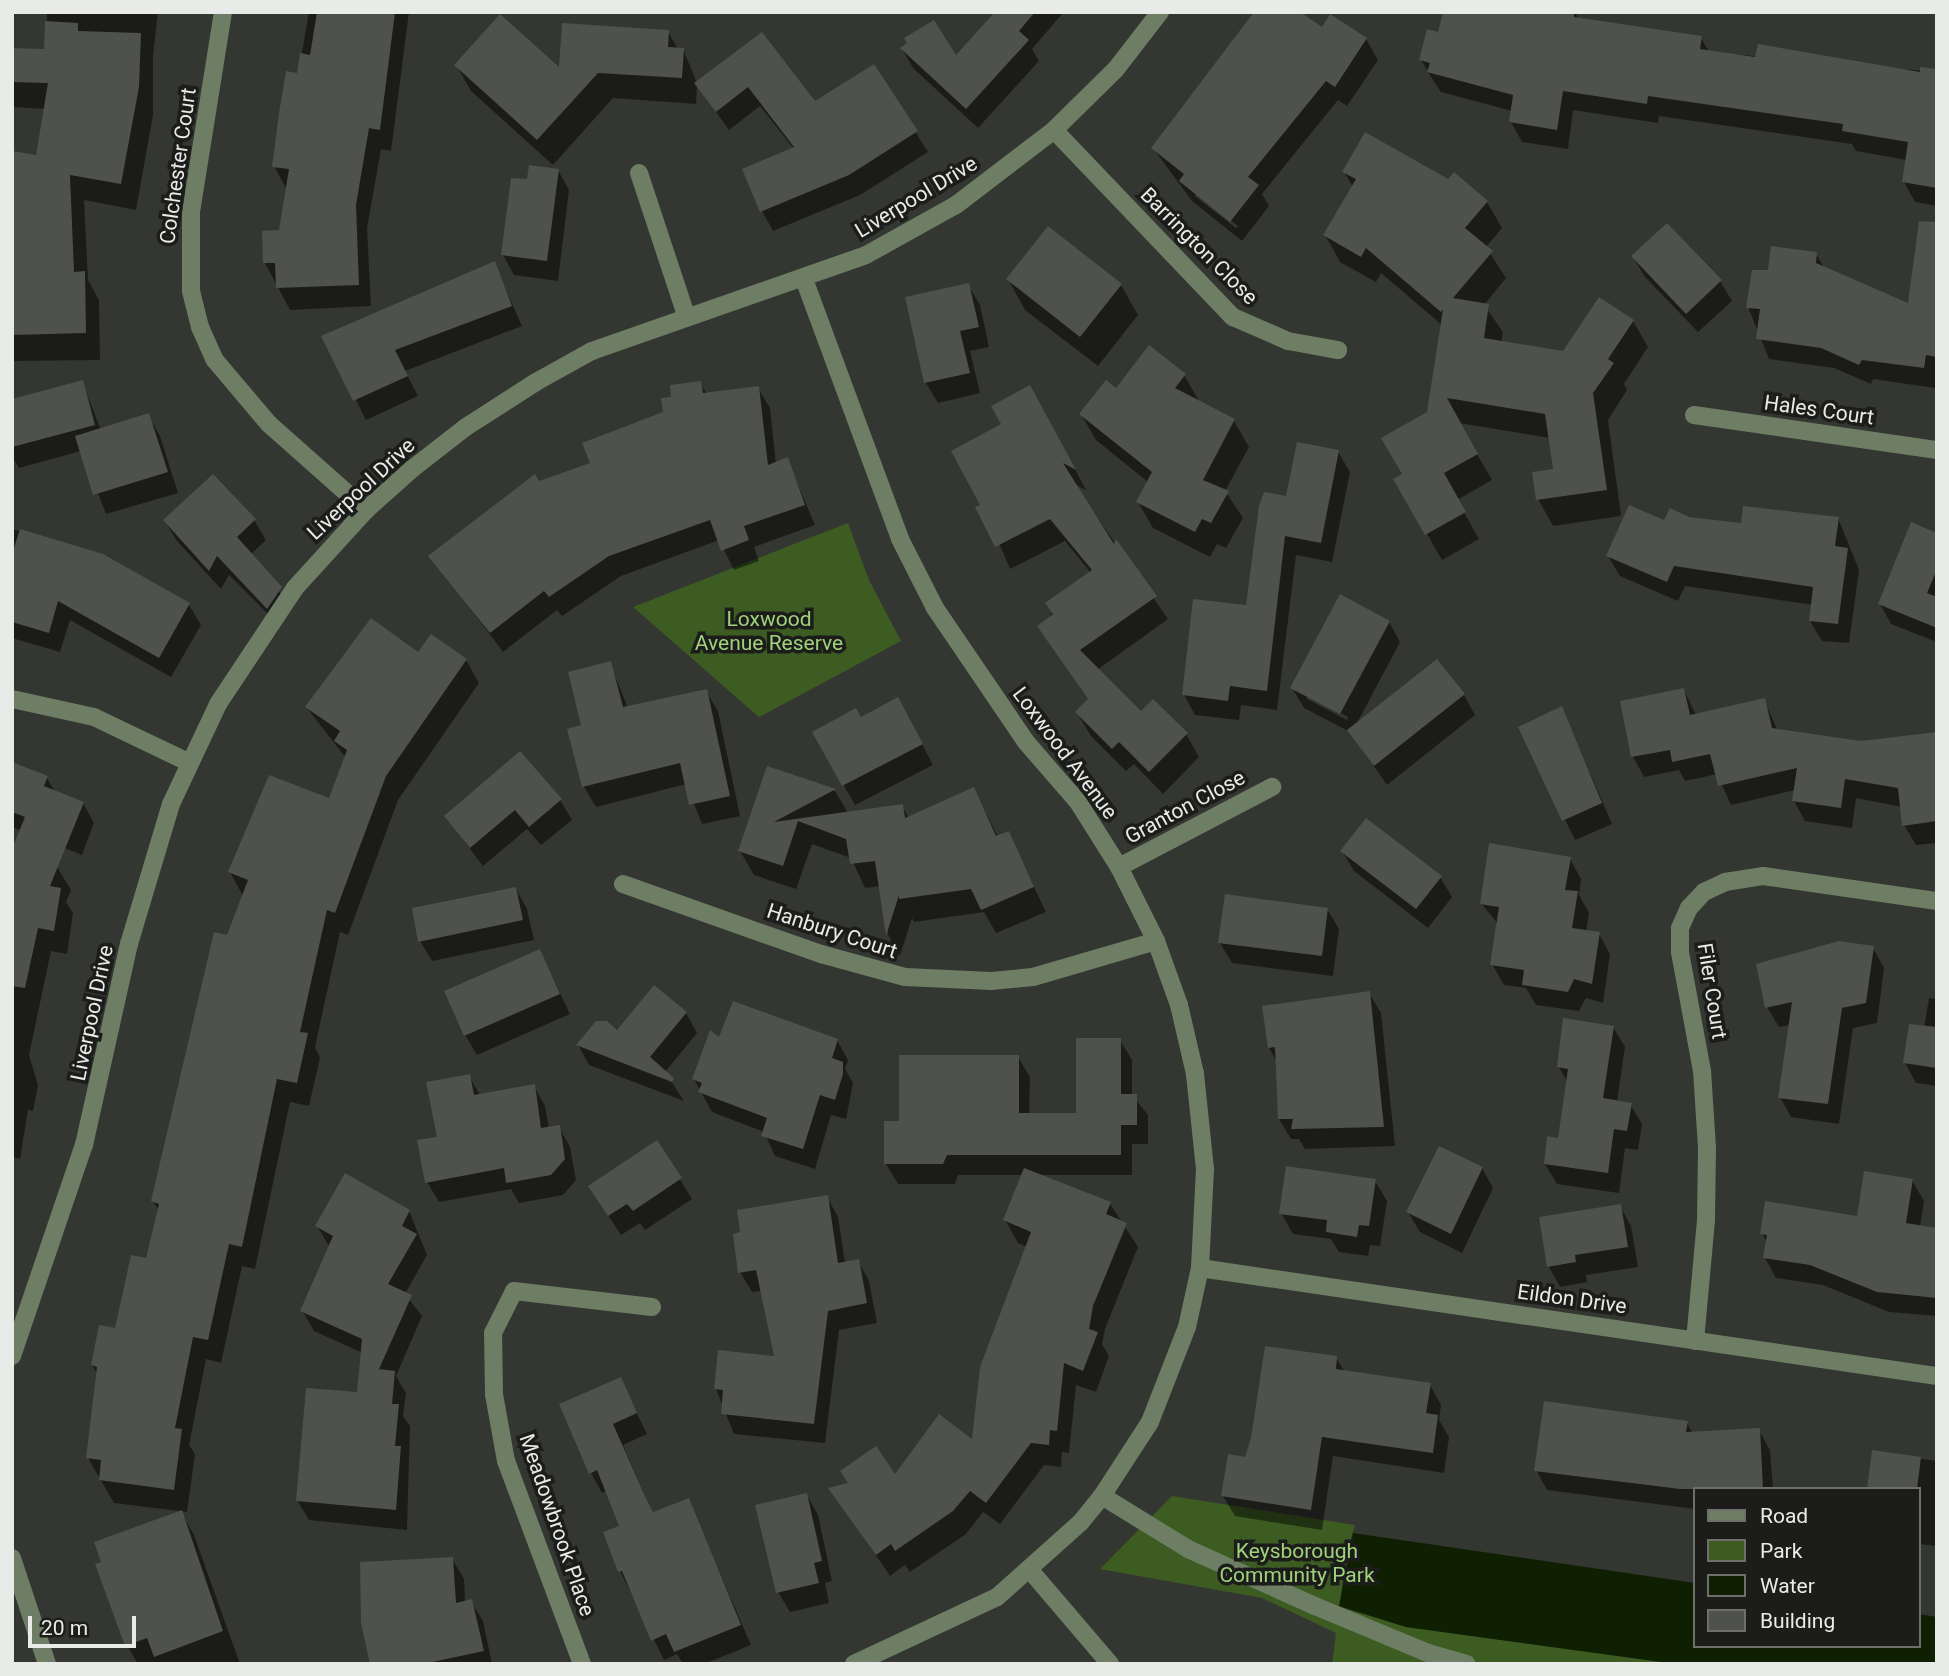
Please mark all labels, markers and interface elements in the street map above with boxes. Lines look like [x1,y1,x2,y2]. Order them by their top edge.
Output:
street label: Colchester Court [155,86,201,246]
street label: Liverpool Drive [850,151,982,243]
street label: Barrington Close [1135,182,1263,310]
street label: Hales Court [1763,390,1875,430]
street label: Liverpool Drive [302,433,420,545]
park label: Loxwood Avenue Reserve [695,606,843,656]
street label: Loxwood Avenue [1007,682,1123,824]
street label: Granton Close [1121,765,1249,849]
street label: Hanbury Court [764,898,900,964]
street label: Filer Court [1692,941,1732,1041]
street label: Liverpool Drive [65,943,119,1083]
street label: Eildon Drive [1516,1279,1628,1319]
street label: Meadowbrook Place [514,1431,600,1619]
legend [1694,1487,1921,1648]
text: Road [1760,1504,1808,1528]
park label: Keysborough Community Park [1219,1538,1375,1588]
text: Park [1760,1539,1802,1563]
text: Water [1760,1574,1815,1598]
scale bar [32,1602,140,1646]
text: Building [1760,1609,1835,1633]
text: 20 m [41,1616,88,1640]

